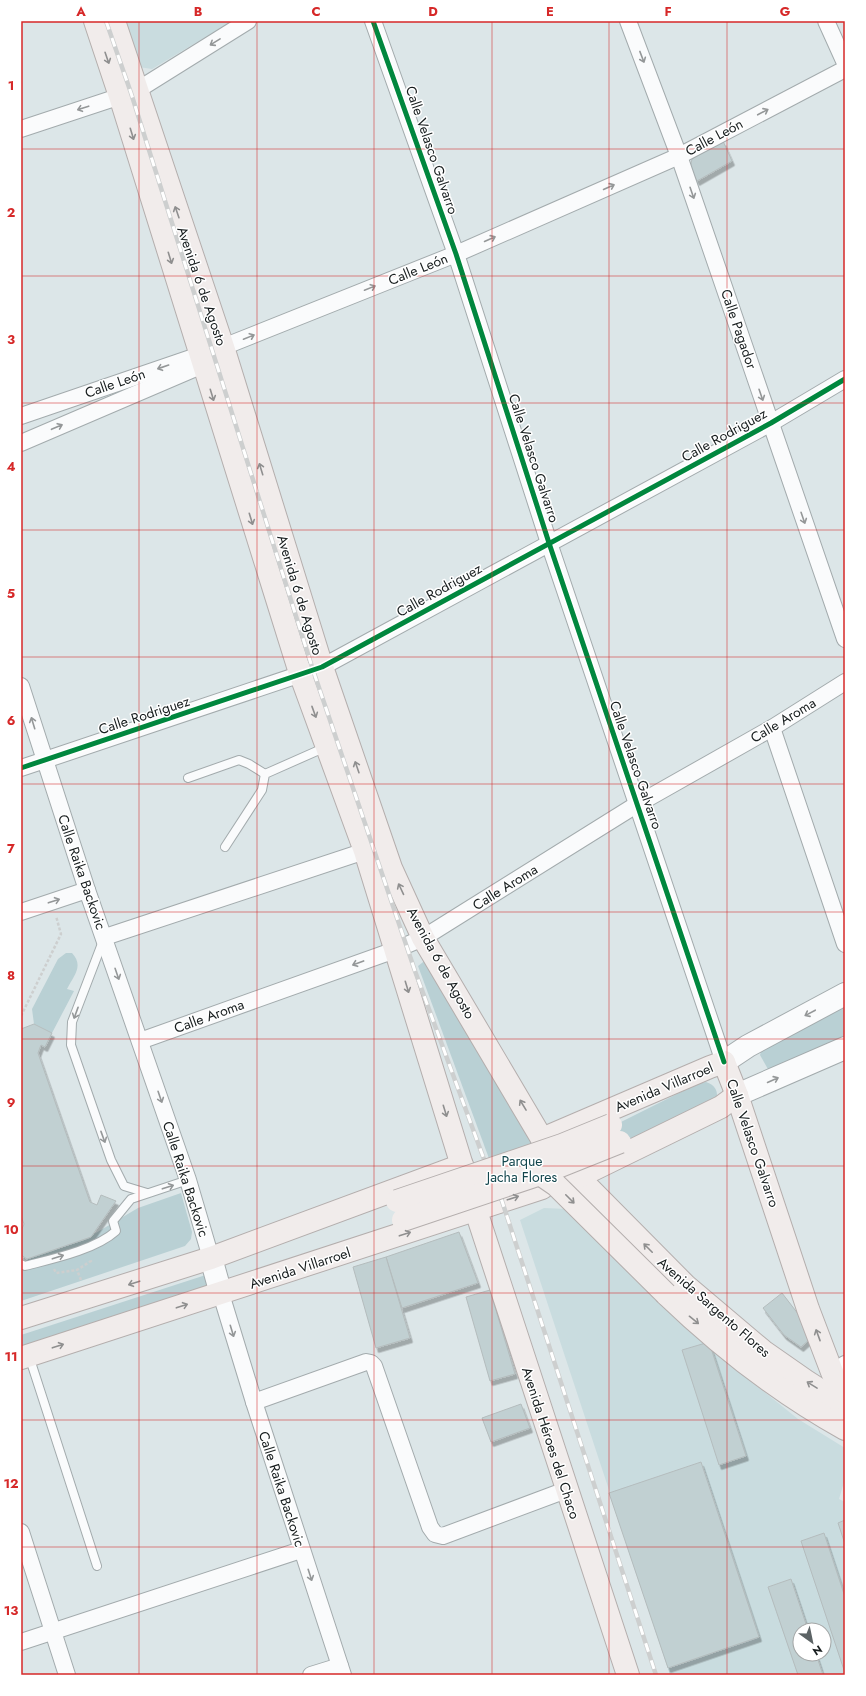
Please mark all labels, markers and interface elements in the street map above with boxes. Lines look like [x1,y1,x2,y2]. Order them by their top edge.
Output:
text: A [75,2,86,21]
text: B [194,2,203,21]
text: C [311,2,321,21]
text: D [428,2,438,21]
text: E [546,2,554,21]
text: F [664,2,672,21]
text: G [780,2,791,21]
one-way arrow [209,38,221,46]
one-way arrow [639,51,646,64]
one-way arrow [104,52,112,64]
text: 1 [8,76,14,95]
street label: Calle Velasco Galvarro [401,83,463,217]
one-way arrow [78,105,90,113]
one-way arrow [757,107,769,115]
street label: Calle León [682,113,746,161]
one-way arrow [129,127,136,140]
one-way arrow [603,182,615,190]
one-way arrow [689,186,696,199]
text: 2 [7,203,15,222]
one-way arrow [173,206,180,219]
street label: Avenida 6 de Agosto [172,224,232,349]
one-way arrow [484,235,496,242]
street label: Calle León [385,248,451,290]
one-way arrow [167,251,174,264]
one-way arrow [364,284,376,292]
street label: Calle Pagador [716,286,762,372]
text: 3 [7,330,15,349]
one-way arrow [243,332,255,340]
street label: Calle León [82,363,148,403]
one-way arrow [156,364,169,371]
one-way arrow [209,389,217,401]
one-way arrow [758,389,766,401]
street label: Calle Velasco Galvarro [504,391,564,525]
street label: Calle Rodriguez [678,403,771,467]
one-way arrow [50,423,62,430]
text: 4 [6,457,16,476]
one-way arrow [257,463,264,476]
one-way arrow [800,512,808,524]
one-way arrow [248,513,256,525]
street label: Avenida 6 de Agosto [272,532,328,658]
street label: Calle Rodriguez [393,558,486,622]
text: 5 [7,584,15,603]
street label: Calle Rodriguez [96,691,193,739]
street label: Calle Aroma [746,693,820,747]
street label: Calle Velasco Galvarro [605,698,667,832]
one-way arrow [310,706,318,718]
text: 6 [7,711,16,730]
one-way arrow [29,717,36,730]
one-way arrow [352,762,360,774]
street label: Calle Raika Backovic [53,812,111,932]
text: 7 [7,839,15,858]
street label: Calle Aroma [469,859,541,915]
one-way arrow [397,884,404,896]
one-way arrow [47,897,60,904]
street label: Avenida 6 de Agosto [402,904,480,1023]
one-way arrow [352,960,365,967]
text: 8 [7,966,15,985]
one-way arrow [114,968,122,980]
one-way arrow [404,981,411,994]
street label: Calle Aroma [171,994,247,1038]
one-way arrow [71,1006,79,1018]
one-way arrow [805,1009,817,1017]
street label: Avenida Villarroel [612,1057,716,1117]
one-way arrow [767,1075,779,1083]
street label: Calle Velasco Galvarro [722,1076,784,1210]
one-way arrow [156,1090,164,1102]
text: 9 [7,1093,16,1112]
one-way arrow [518,1099,526,1111]
one-way arrow [442,1105,449,1118]
street label: Calle Raika Backovic [158,1119,214,1239]
one-way arrow [100,1130,107,1143]
park label: Parque Jacha Flores [485,1151,558,1187]
one-way arrow [161,1182,173,1190]
one-way arrow [506,1194,519,1201]
one-way arrow [565,1194,575,1204]
text: 10 [3,1220,19,1239]
one-way arrow [398,1230,411,1237]
street label: Avenida Villarroel [247,1242,353,1294]
one-way arrow [643,1243,653,1253]
street label: Avenida Sargento Flores [653,1252,775,1362]
one-way arrow [51,1253,64,1260]
one-way arrow [128,1280,141,1287]
one-way arrow [175,1302,188,1309]
one-way arrow [689,1316,700,1325]
one-way arrow [229,1324,236,1337]
one-way arrow [813,1330,821,1342]
one-way arrow [51,1342,64,1349]
text: 11 [4,1347,18,1366]
street label: Avenida Héroes del Chaco [517,1364,585,1522]
one-way arrow [807,1381,818,1389]
street label: Calle Raika Backovic [254,1429,310,1549]
text: 12 [3,1474,19,1493]
one-way arrow [306,1569,314,1581]
text: 13 [4,1601,18,1620]
north arrow [792,1622,832,1662]
text: N [809,1641,825,1659]

